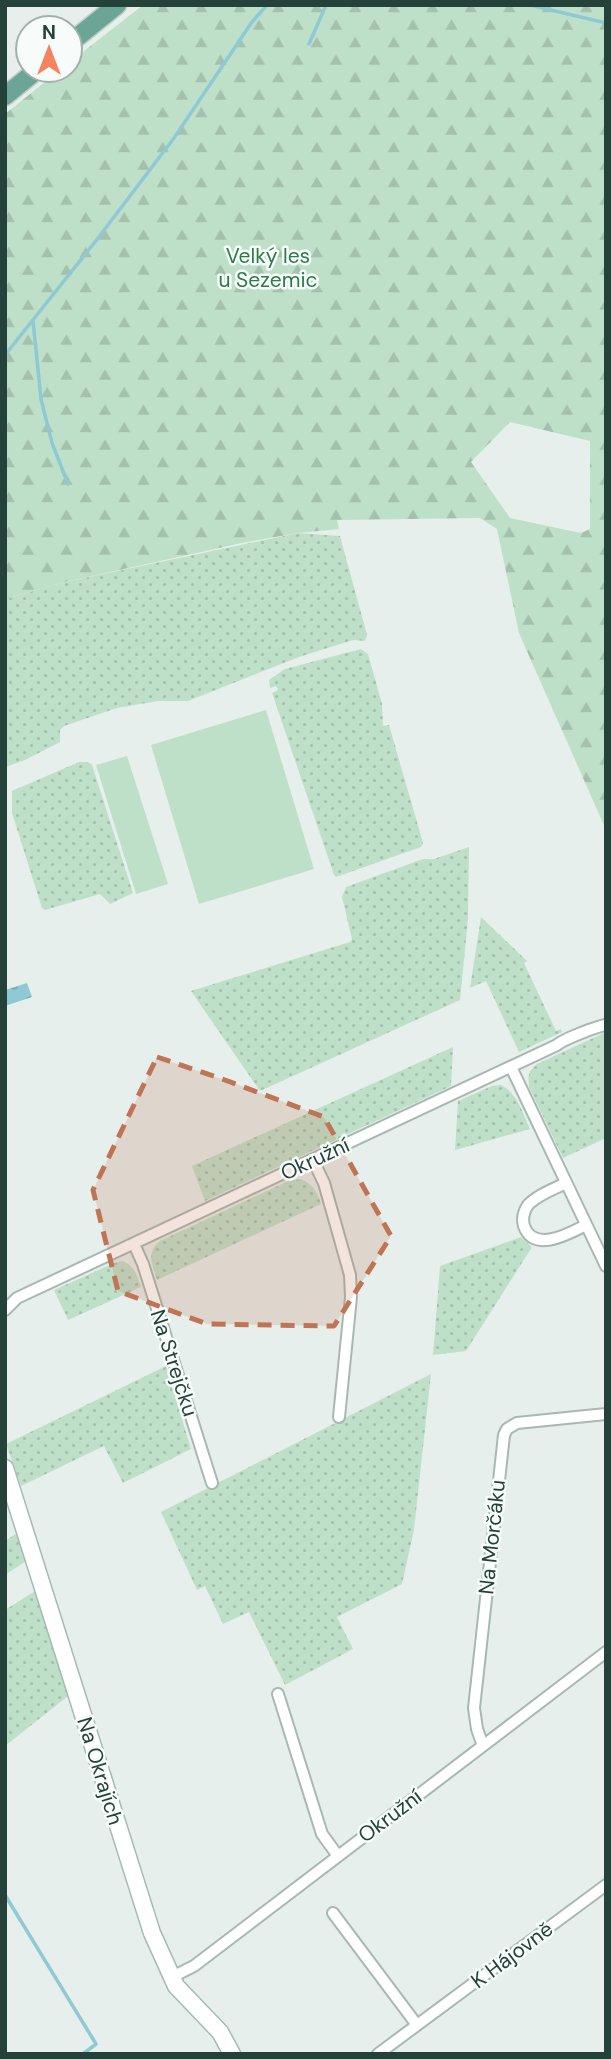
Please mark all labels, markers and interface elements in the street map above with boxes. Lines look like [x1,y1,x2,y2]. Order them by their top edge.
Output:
north arrow [14,14,84,84]
text: N [42,20,56,45]
park label: Velký les u Sezemic [218,242,318,294]
street label: Okružní [276,1131,354,1187]
street label: Na Strejčku [144,1306,204,1420]
street label: Na Morčáku [472,1478,512,1596]
street label: Na Okrajích [70,1714,130,1828]
street label: Okružní [352,1783,428,1849]
street label: K Hájovně [465,1915,559,1995]

